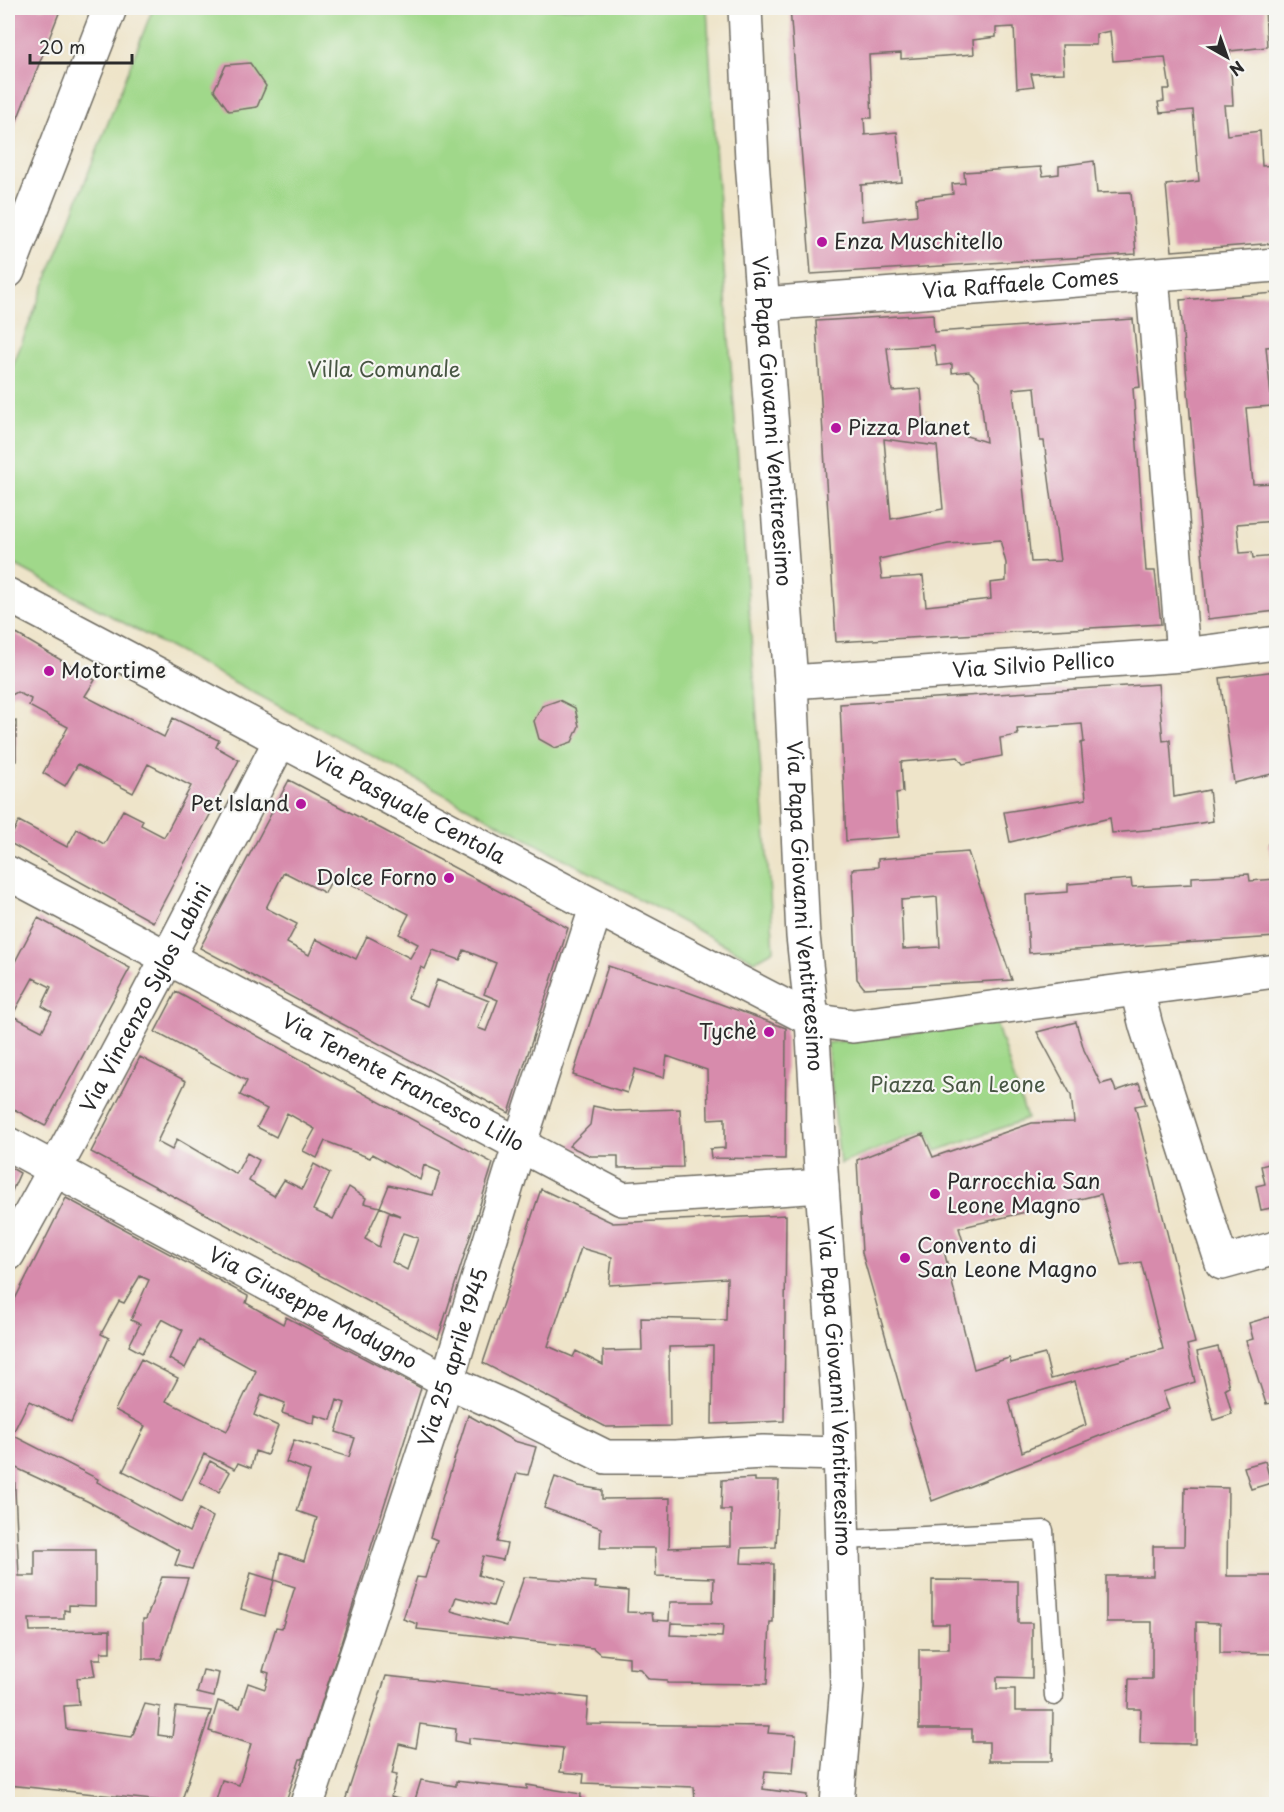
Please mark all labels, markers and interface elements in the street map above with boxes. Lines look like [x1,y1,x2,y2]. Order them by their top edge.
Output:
scale bar [30,27,132,65]
north arrow [1197,27,1257,87]
text: 20 m [39,33,85,60]
text: N [1225,56,1250,83]
place label: Enza Muschitello [834,224,1003,256]
marker: Enza Muschitello [815,235,829,249]
street label: Via Papa Giovanni Ventitreesimo [745,255,802,587]
street label: Via Raffaele Comes [921,259,1119,306]
park label: Villa Comunale [307,352,461,384]
place label: Pizza Planet [848,410,970,442]
marker: Pizza Planet [829,421,843,435]
street label: Via Silvio Pellico [951,642,1116,685]
place label: Motortime [61,653,166,685]
marker: Motortime [42,664,56,678]
street label: Via Papa Giovanni Ventitreesimo [780,740,833,1072]
street label: Via Pasquale Centola [307,742,512,871]
place label: Pet Island [190,786,289,818]
marker: Pet Island [294,797,308,811]
place label: Dolce Forno [316,860,437,892]
marker: Dolce Forno [442,871,456,885]
street label: Via Vincenzo Sylos Labini [71,876,218,1118]
street label: Via Tenente Francesco Lillo [277,1003,531,1158]
place label: Tychè [699,1014,757,1046]
marker: Tychè [762,1025,776,1039]
park label: Piazza San Leone [870,1067,1046,1099]
place label: Parrocchia San Leone Magno [947,1164,1101,1220]
marker: Parrocchia San Leone Magno [928,1187,942,1201]
street label: Via Papa Giovanni Ventitreesimo [811,1224,861,1557]
place label: Convento di San Leone Magno [917,1228,1097,1284]
street label: Via Giuseppe Modugno [203,1237,424,1376]
marker: Convento di San Leone Magno [898,1251,912,1265]
street label: Via 25 aprile 1945 [408,1263,495,1451]

